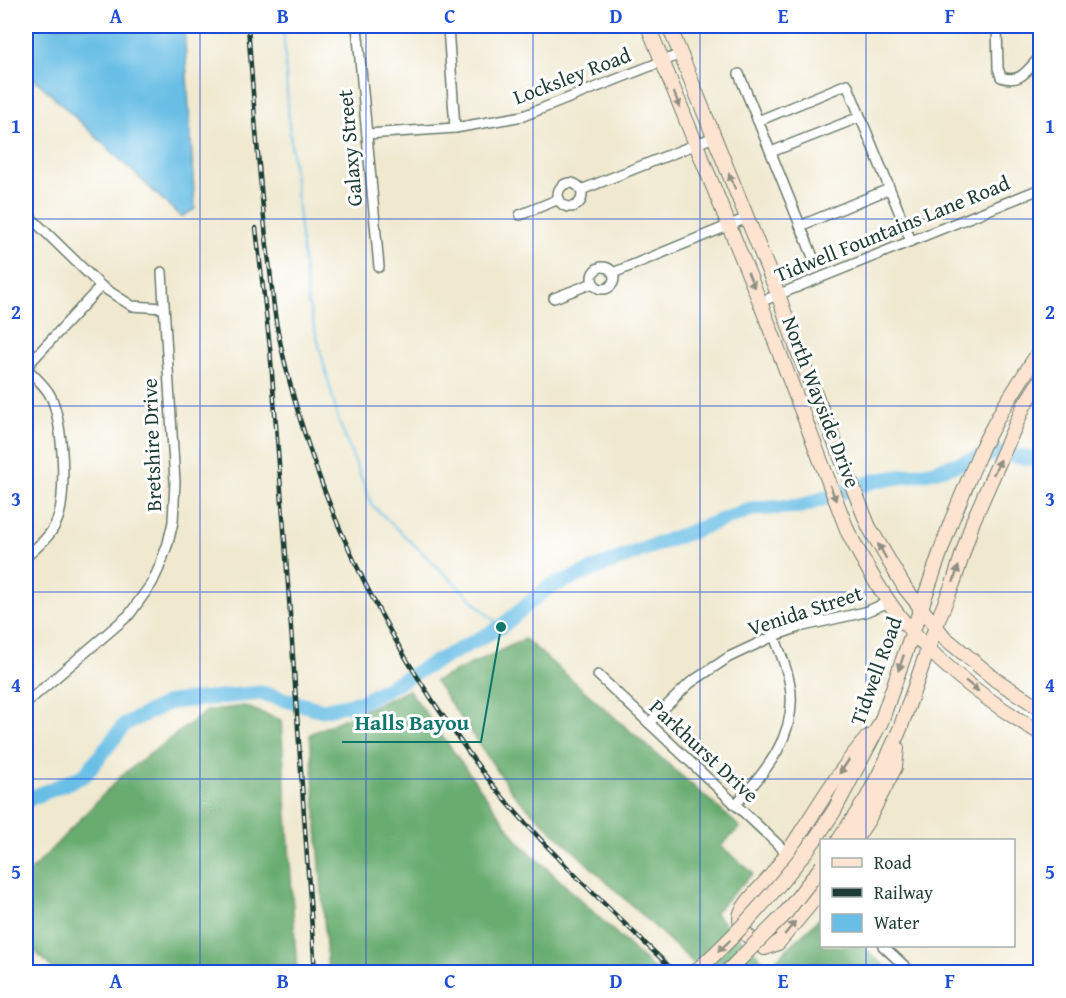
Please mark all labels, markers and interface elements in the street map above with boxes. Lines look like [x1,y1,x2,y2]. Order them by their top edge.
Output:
text: A [110,1,123,30]
text: B [277,1,289,30]
text: C [444,1,456,30]
text: D [609,1,623,30]
text: E [778,1,789,30]
text: F [945,1,955,30]
street label: Locksley Road [509,39,636,112]
street label: Galaxy Street [329,88,370,208]
one-way arrow [672,91,682,109]
text: 1 [11,111,21,140]
text: 1 [1045,111,1055,140]
street label: Tidwell Fountains Lane Road [770,167,1015,290]
one-way arrow [727,172,737,190]
one-way arrow [746,271,756,289]
text: 2 [11,297,21,326]
text: 2 [1045,297,1055,326]
street label: North Wayside Drive [774,312,868,492]
street label: Bretshire Drive [134,378,169,512]
one-way arrow [991,458,1001,476]
text: 3 [11,484,21,513]
one-way arrow [828,484,838,502]
text: 3 [1045,484,1055,513]
one-way arrow [877,542,887,559]
one-way arrow [952,565,961,583]
street label: Venida Street [743,577,867,644]
street label: Tidwell Road [842,611,910,729]
one-way arrow [896,654,906,672]
text: 4 [11,670,21,699]
text: 4 [1045,670,1055,699]
one-way arrow [964,680,979,692]
street label: Parkhurst Drive [643,692,766,810]
callout: Halls Bayou [342,702,481,742]
text: Halls Bayou [355,706,470,738]
one-way arrow [839,759,850,775]
legend [820,839,1015,947]
text: Road [874,849,912,876]
text: 5 [11,857,21,886]
text: 5 [1045,857,1055,886]
text: Railway [874,879,933,906]
text: Water [874,909,920,936]
one-way arrow [784,920,797,936]
one-way arrow [717,939,732,952]
text: A [110,966,123,995]
text: B [277,966,289,995]
text: C [444,966,456,995]
text: D [609,966,623,995]
text: E [778,966,789,995]
text: F [945,966,955,995]

